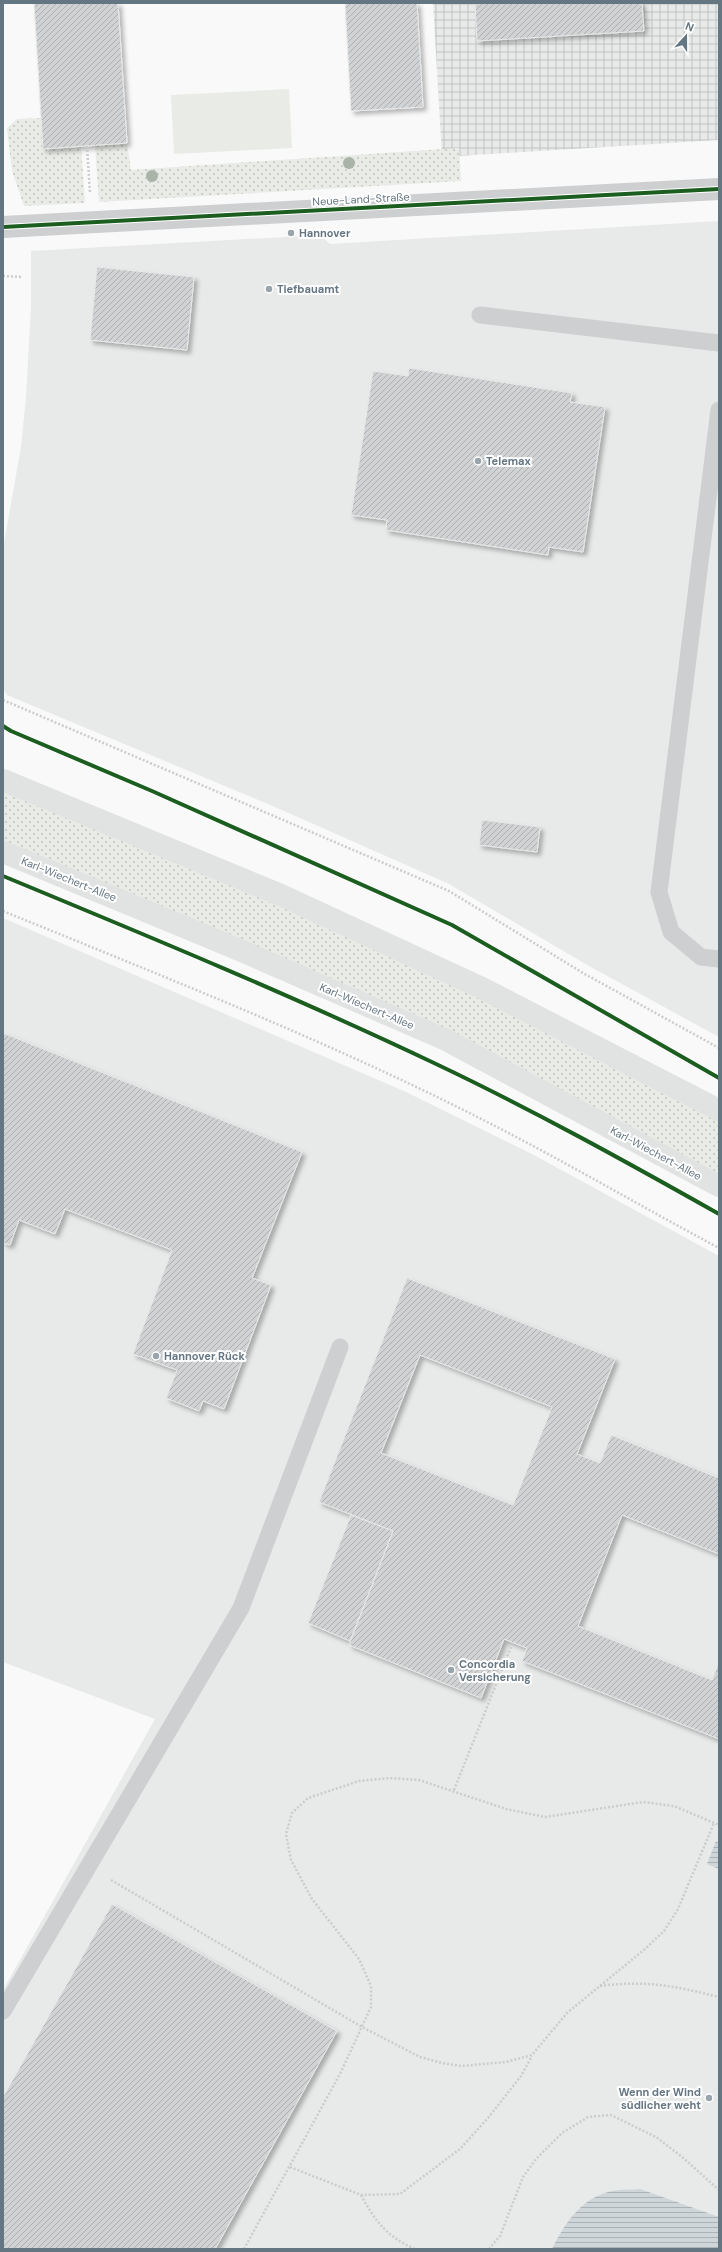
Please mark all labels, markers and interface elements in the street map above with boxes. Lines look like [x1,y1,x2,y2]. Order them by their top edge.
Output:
north arrow [666,16,706,56]
text: N [683,19,696,35]
street label: Neue-Land-Straße [312,189,410,209]
place label: Hannover [299,226,351,240]
marker: Hannover [286,228,296,238]
place label: Tiefbauamt [277,282,340,296]
marker: Tiefbauamt [264,284,274,294]
place label: Telemax [486,454,532,468]
marker: Telemax [473,456,483,466]
street label: Karl-Wiechert-Allee [19,854,119,904]
street label: Karl-Wiechert-Allee [318,980,416,1032]
street label: Karl-Wiechert-Allee [608,1123,704,1183]
place label: Hannover Rück [164,1349,245,1363]
marker: Hannover Rück [151,1351,161,1361]
place label: Concordia Versicherung [459,1657,531,1684]
marker: Concordia Versicherung [446,1665,456,1675]
place label: Wenn der Wind südlicher weht [618,2085,701,2112]
marker: Wenn der Wind südlicher weht [704,2093,714,2103]

